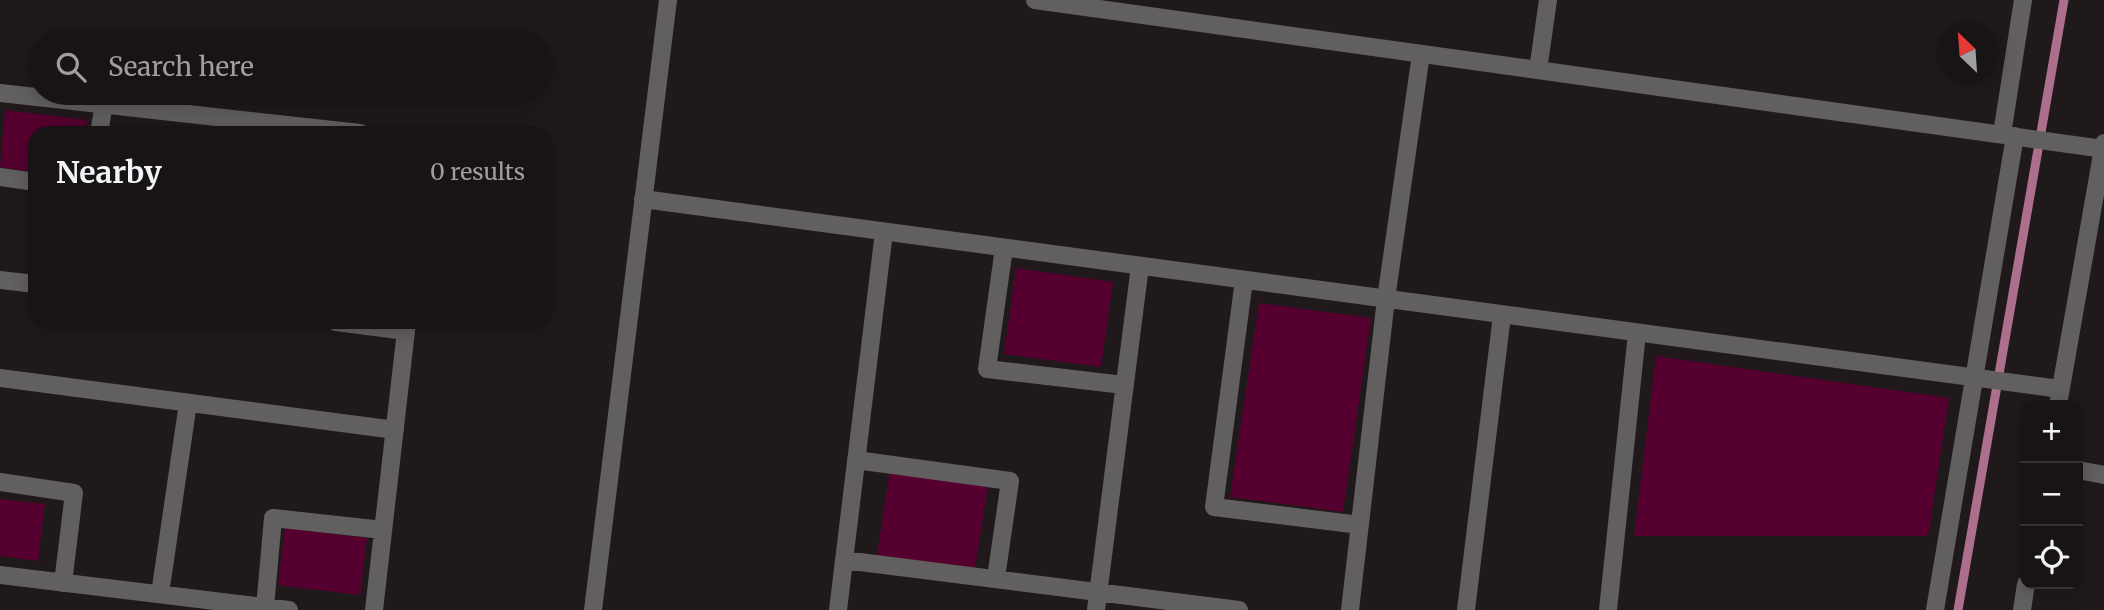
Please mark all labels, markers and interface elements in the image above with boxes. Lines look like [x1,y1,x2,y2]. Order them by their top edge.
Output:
north arrow [1936,21,1999,84]
search box [28,28,553,105]
icon: search [52,48,90,86]
text: Search here [108,50,254,83]
text: Nearby [56,153,162,191]
text: 0 results [430,157,525,186]
map controls [2020,400,2083,589]
button: + [2020,400,2083,463]
button: − [2020,463,2083,526]
button: locate [2020,526,2083,589]

